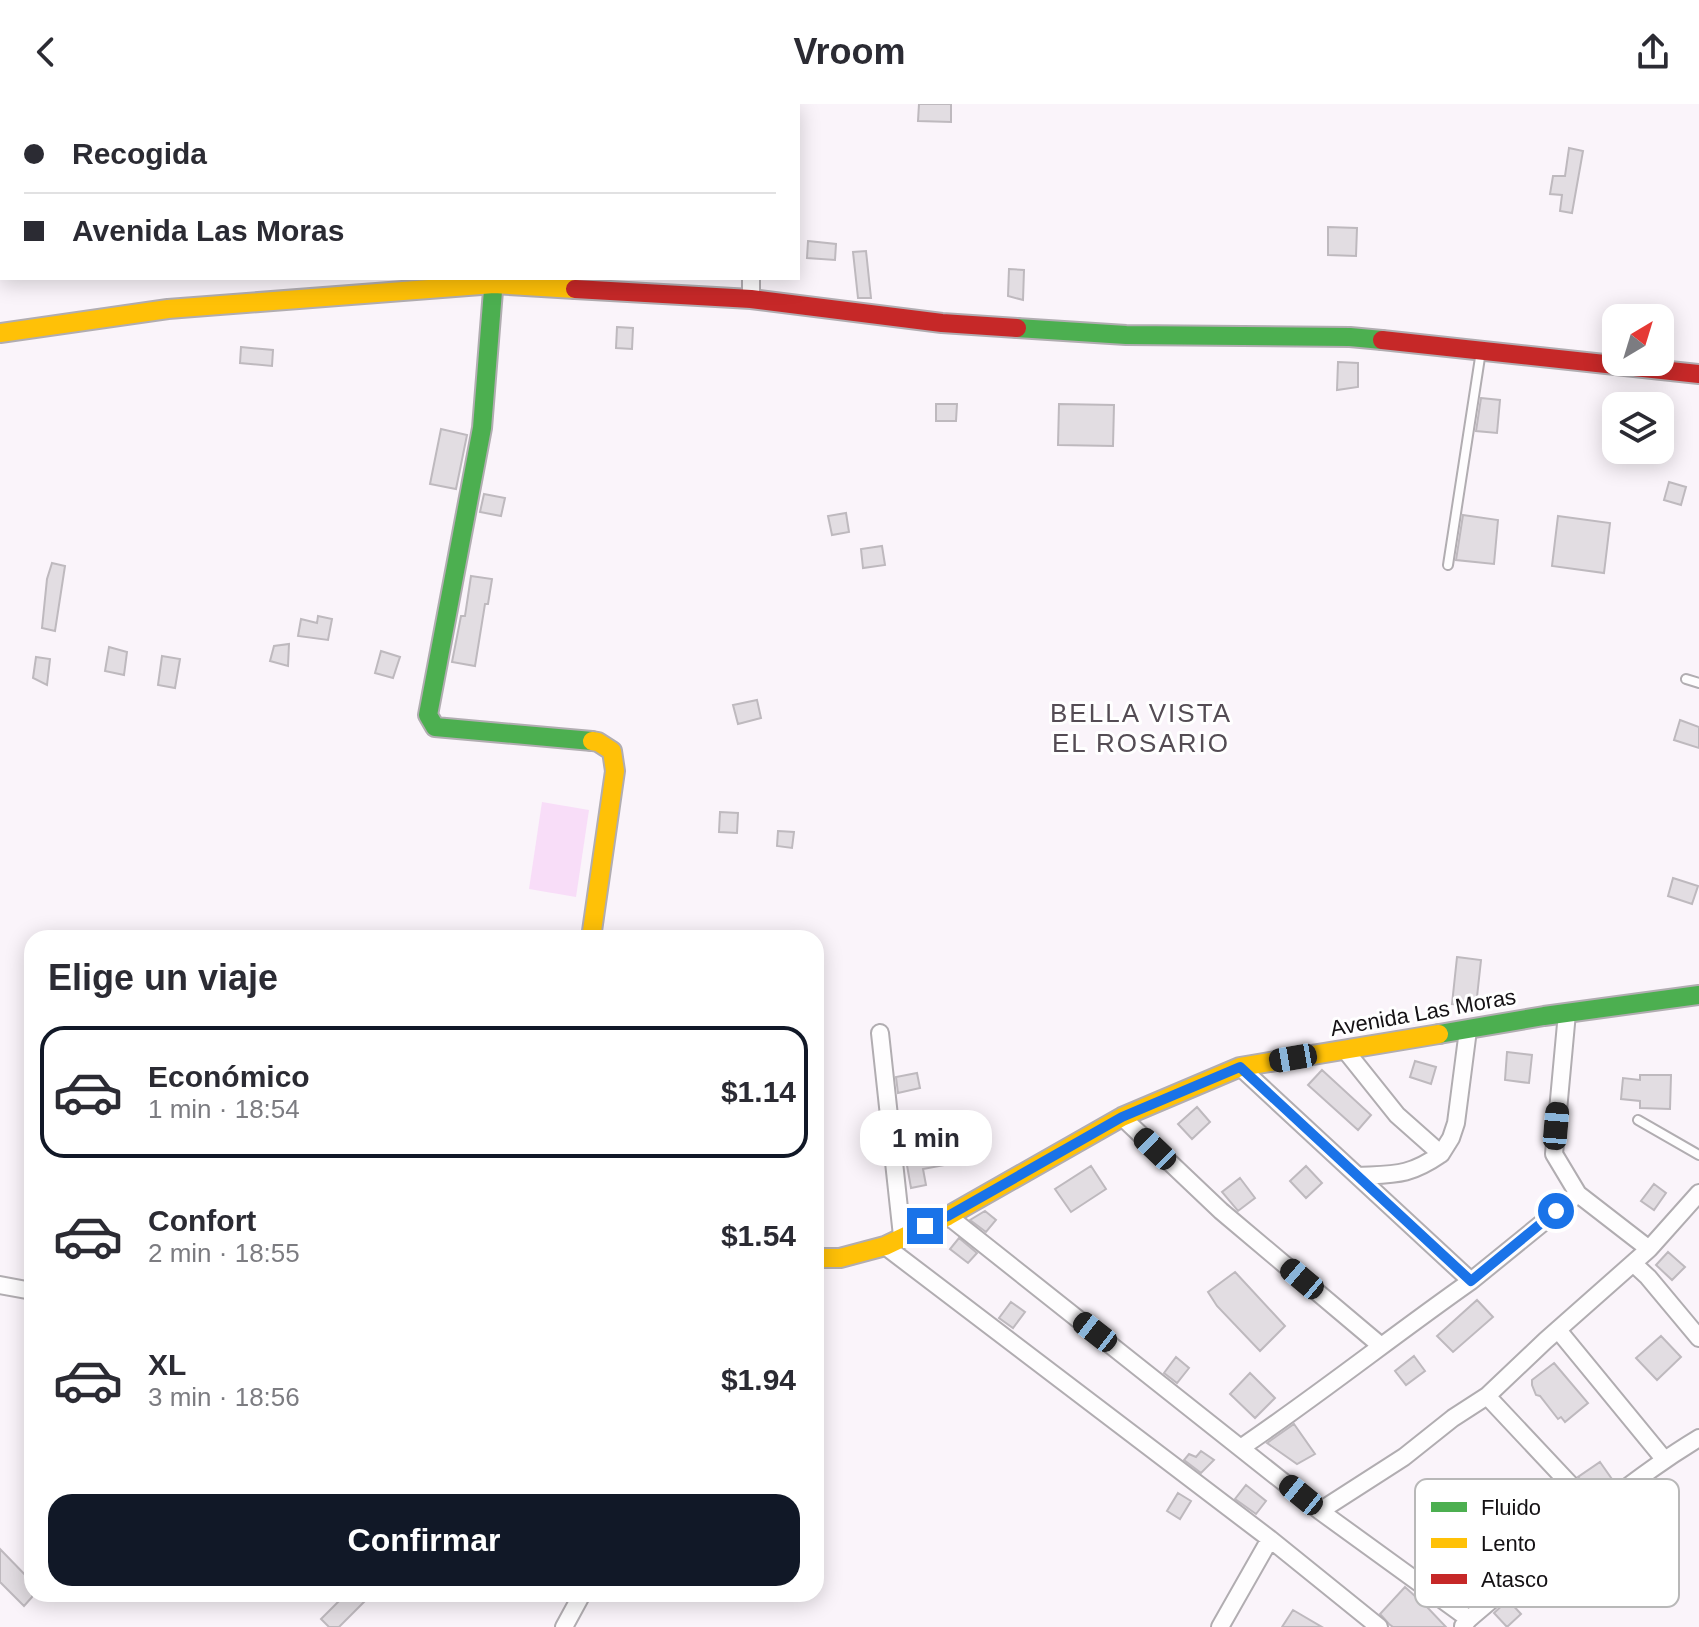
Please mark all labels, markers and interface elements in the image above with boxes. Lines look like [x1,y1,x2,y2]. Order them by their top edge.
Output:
icon: back [24,30,68,74]
icon: share [1631,30,1675,74]
text: Vroom [793,31,906,72]
text: Recogida [72,137,207,170]
text: Avenida Las Moras [72,214,344,247]
north arrow [1602,304,1674,376]
map controls [1602,304,1674,464]
button: layers [1602,392,1674,464]
district label: BELLA VISTA EL ROSARIO [1050,698,1232,758]
text: Elige un viaje [48,957,278,998]
street label: Avenida Las Moras [1328,984,1518,1041]
car [1267,1042,1319,1074]
icon: car [52,1056,124,1128]
text: Económico [148,1060,310,1093]
text: $1.14 [721,1075,796,1108]
text: 1 min · 18:54 [148,1094,300,1124]
car [1542,1101,1570,1151]
callout: 1 min [859,1110,991,1166]
text: 1 min [892,1123,960,1153]
car [1129,1124,1181,1174]
route start [1538,1193,1574,1229]
icon: car [52,1200,124,1272]
text: Confort [148,1204,256,1237]
route end [907,1208,943,1244]
text: $1.54 [721,1219,796,1252]
text: 2 min · 18:55 [148,1238,300,1268]
car [1276,1254,1328,1304]
car [1069,1308,1121,1356]
icon: car [52,1344,124,1416]
text: XL [148,1348,186,1381]
text: $1.94 [721,1363,796,1396]
text: 3 min · 18:56 [148,1382,300,1412]
car [1275,1471,1327,1519]
legend [1415,1479,1679,1607]
button: Confirmar [48,1494,800,1586]
text: Fluido [1481,1495,1541,1520]
text: Lento [1481,1531,1536,1556]
text: Atasco [1481,1567,1548,1592]

